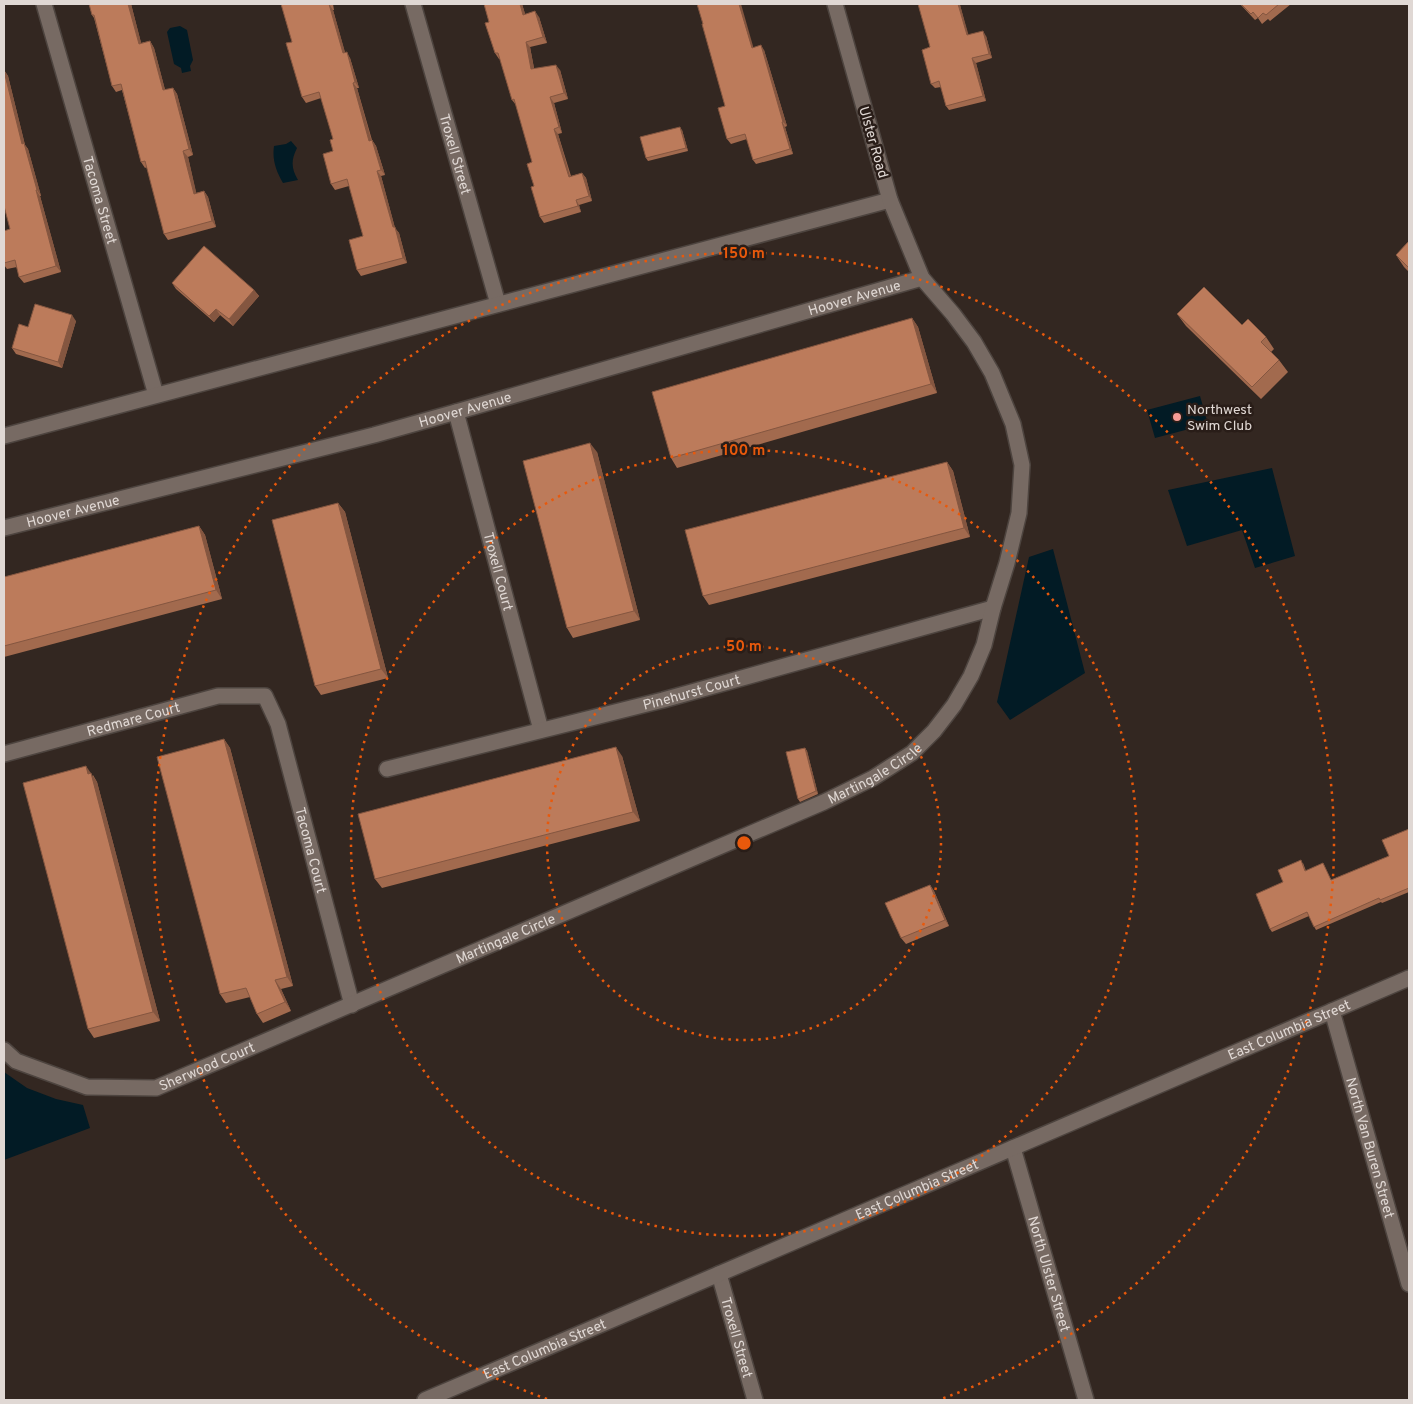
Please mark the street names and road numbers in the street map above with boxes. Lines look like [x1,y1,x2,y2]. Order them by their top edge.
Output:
street label: Ulster Road [854,105,891,180]
street label: Troxell Street [435,112,474,197]
street label: Tacoma Street [78,154,119,247]
street label: Hoover Avenue [806,278,903,320]
street label: Hoover Avenue [417,390,514,432]
street label: Hoover Avenue [25,492,122,532]
street label: Troxell Court [479,531,516,613]
street label: Pinehurst Court [641,672,742,715]
street label: Redmare Court [85,700,182,741]
street label: Martingale Circle [826,740,927,809]
street label: Tacoma Court [290,806,329,895]
street label: Martingale Circle [454,911,558,969]
street label: East Columbia Street [1226,997,1353,1065]
street label: Sherwood Court [157,1040,258,1096]
street label: North Van Buren Street [1341,1076,1397,1220]
street label: East Columbia Street [853,1157,981,1224]
street label: North Ulster Street [1023,1214,1073,1334]
street label: Troxell Street [716,1296,755,1380]
street label: East Columbia Street [481,1316,609,1384]

